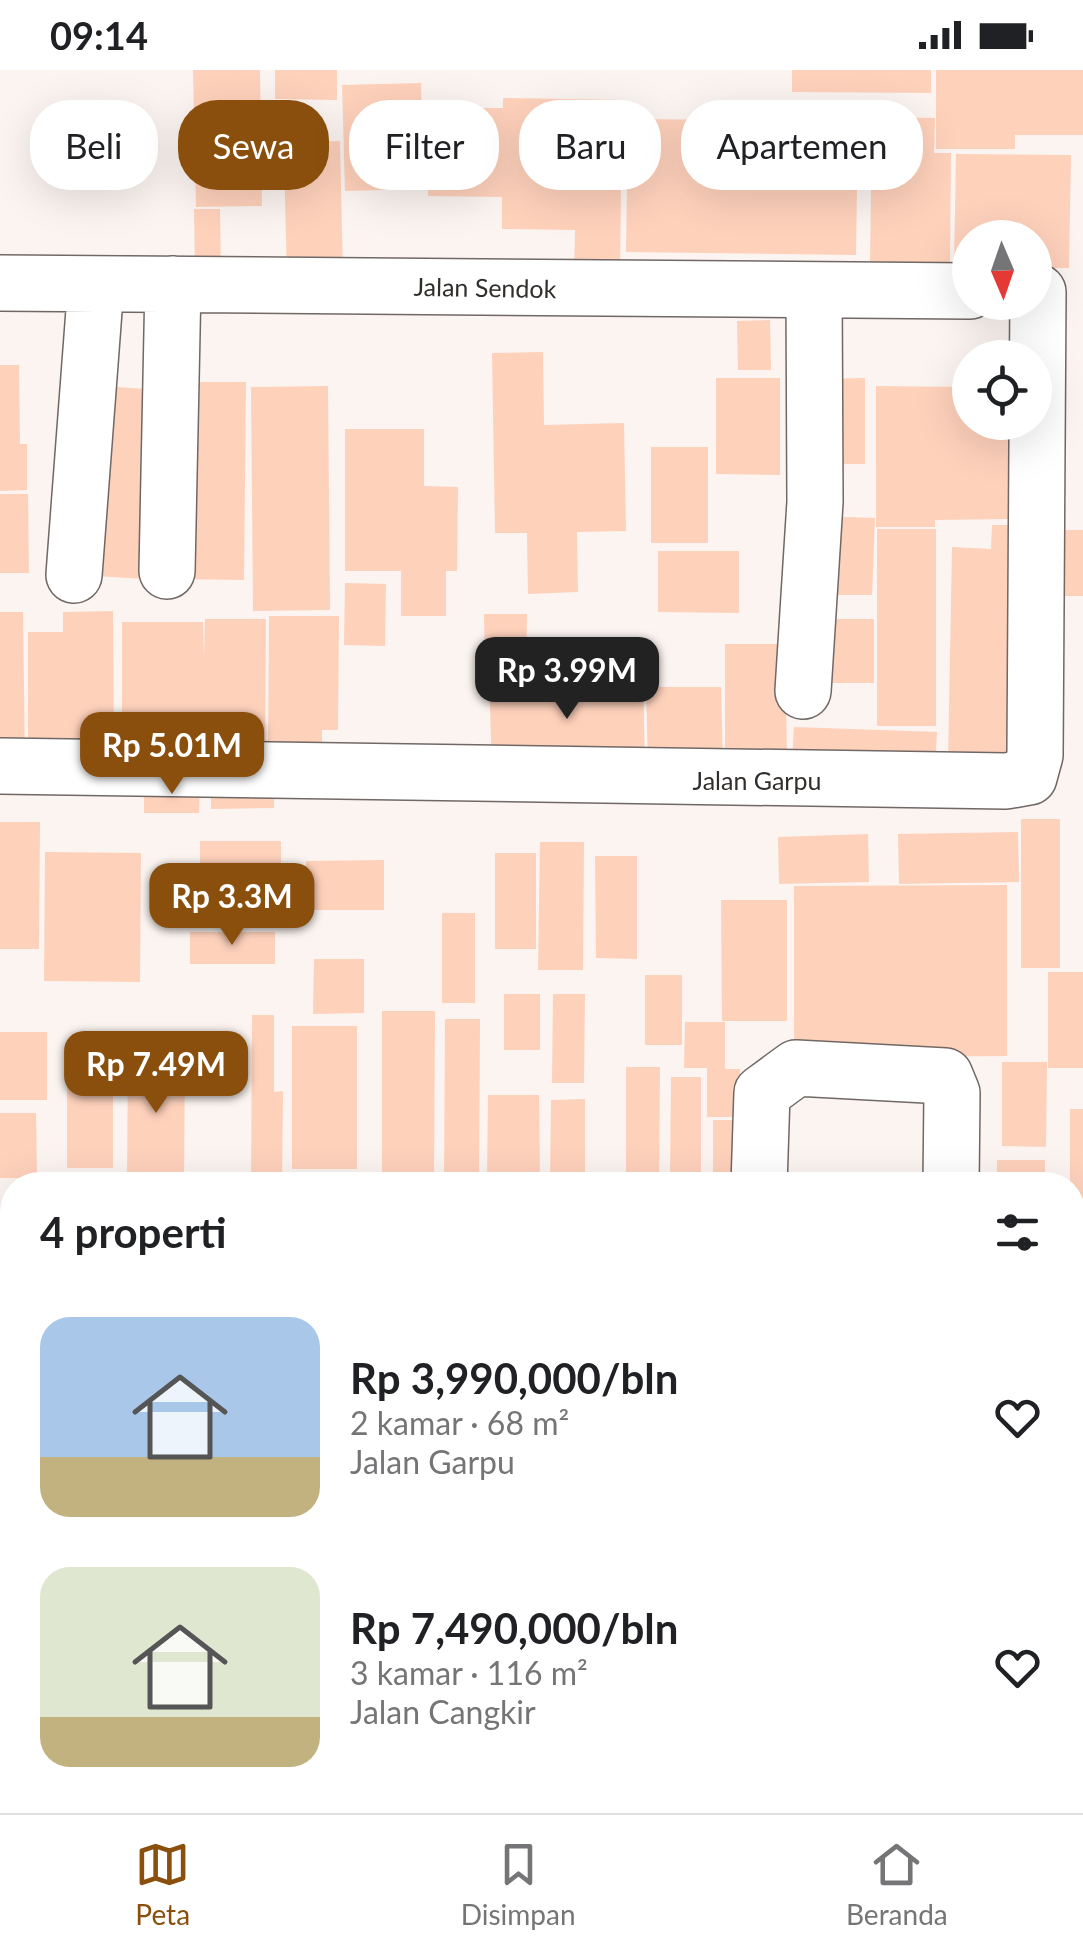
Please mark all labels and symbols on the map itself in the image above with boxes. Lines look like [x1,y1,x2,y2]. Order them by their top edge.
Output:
north arrow [952,220,1052,320]
street label: Jalan Sendok [413,271,557,303]
pin: Rp 3.99M [464,637,670,722]
pin: Rp 5.01M [69,712,275,797]
street label: Jalan Garpu [693,765,821,795]
pin: Rp 3.3M [140,863,324,948]
pin: Rp 7.49M [53,1031,259,1116]

